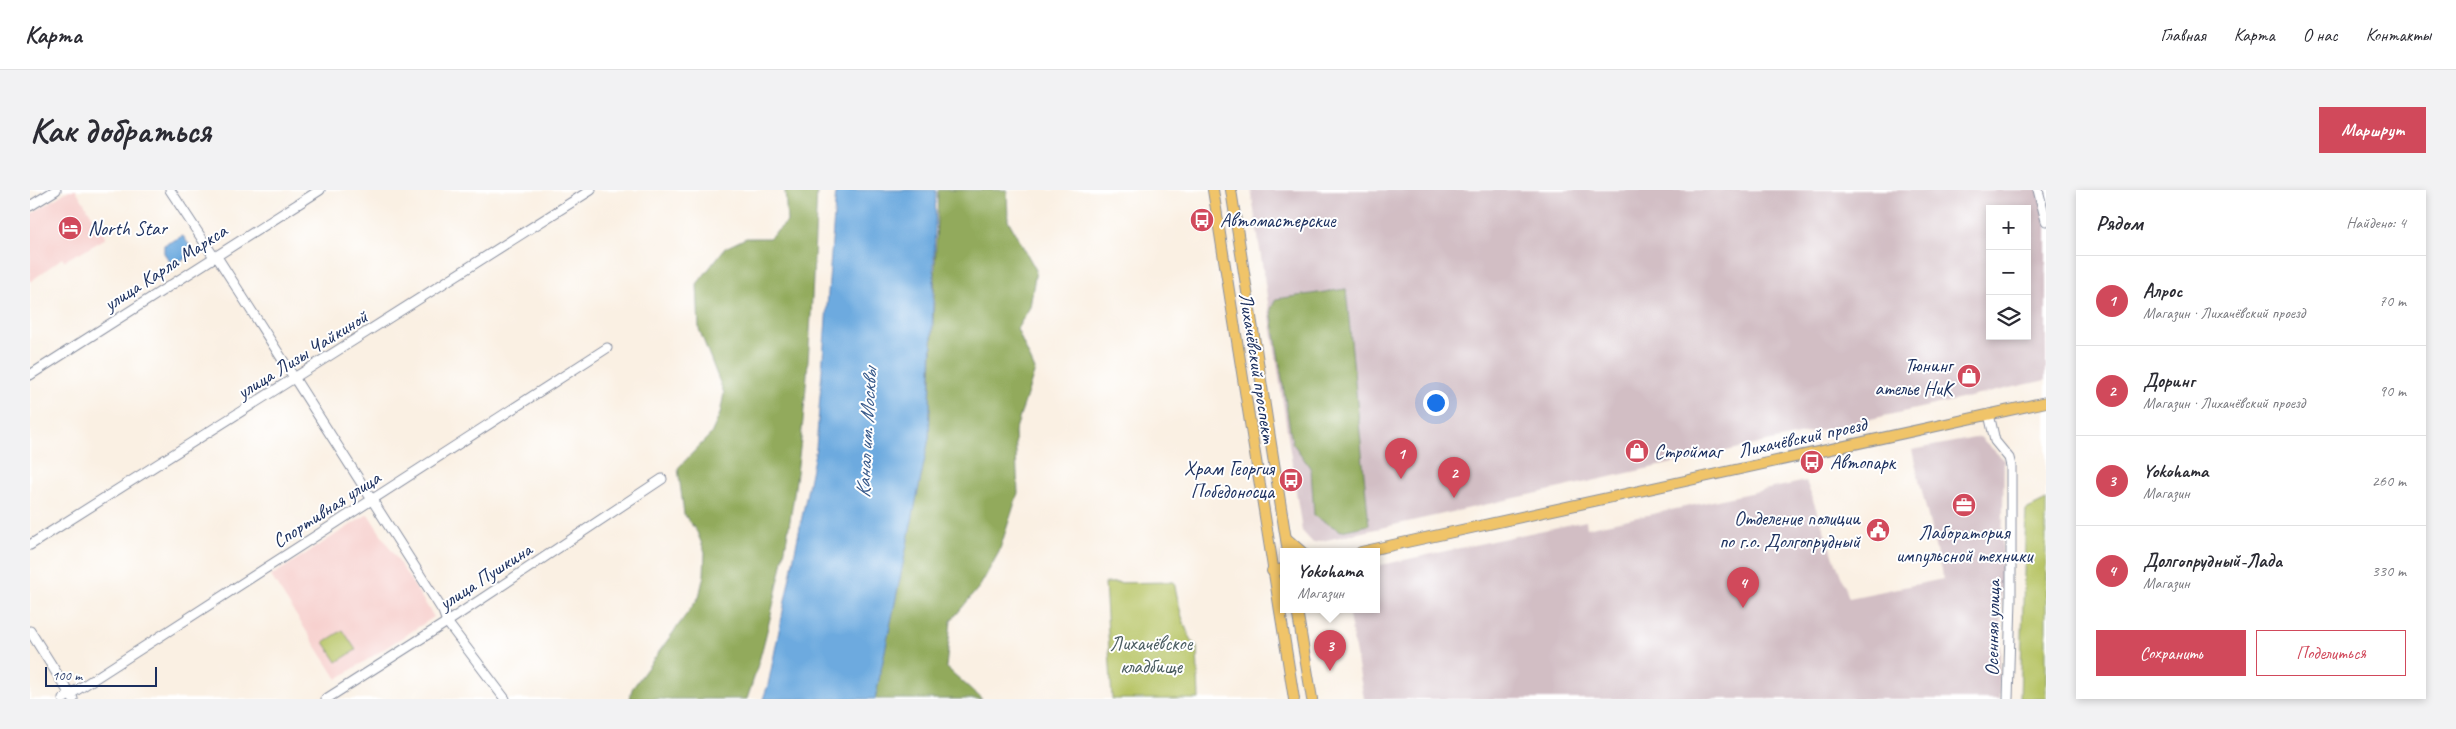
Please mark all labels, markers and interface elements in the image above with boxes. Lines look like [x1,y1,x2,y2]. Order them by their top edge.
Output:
text: Карта [25,20,82,50]
text: Главная [2161,24,2206,46]
text: Карта [2234,24,2275,46]
text: О нас [2303,24,2338,46]
text: Контакты [2366,24,2431,46]
button: Маршрут [2319,107,2426,153]
text: Как добраться [30,108,211,153]
map controls [1986,205,2031,340]
button: + [1986,205,2031,250]
bus stop icon: Автомастерские [1189,207,1215,233]
place label: Автомастерские [1220,208,1337,233]
text: Рядом [2096,210,2143,236]
text: Найдено: 4 [2346,213,2406,233]
hotel icon: North Star [57,215,83,241]
place label: North Star [88,216,169,241]
street label: улица Карла Маркса [98,218,233,317]
button: − [1986,250,2031,295]
text: Алрос [2143,279,2183,303]
street label: Лихачёвский проспект [1233,291,1282,446]
text: 1 [2108,291,2116,311]
text: 70 m [2379,291,2406,311]
button: layers [1986,295,2031,340]
street label: улица Лизы Чайкиной [231,303,374,405]
text: Магазин · Лихачёвский проезд [2143,303,2305,323]
place label: Тюнинг ателье НиК [1875,353,1955,401]
shop icon: Тюнинг ателье НиК [1956,363,1982,389]
water label: Канал им. Москвы [850,364,883,499]
text: Доринг [2143,369,2195,393]
text: 2 [2108,381,2116,401]
text: 90 m [2379,381,2406,401]
your location [1423,390,1449,416]
text: Магазин · Лихачёвский проезд [2143,393,2305,413]
street label: Лихачёвский проезд [1735,411,1871,463]
pin: 1 [1385,438,1417,479]
shop icon: Строймаг [1624,438,1650,464]
place label: Строймаг [1654,439,1725,464]
bus stop icon: Автопарк [1799,449,1825,475]
place label: Автопарк [1830,450,1897,475]
place label: Храм Георгия Победоносца [1184,456,1276,504]
pin: 2 [1438,457,1470,498]
text: Yokohama [2143,459,2208,483]
street label: Спортивная улица [268,465,386,554]
bus stop icon: Храм Георгия Победоносца [1278,467,1304,493]
text: 3 [2108,471,2116,491]
text: 260 m [2372,471,2406,491]
text: Магазин [2143,483,2190,503]
office icon: Лаборатория импульсной техники [1951,492,1977,518]
place label: Отделение полиции по г.о. Долгопрудный [1719,506,1862,554]
public building icon: Отделение полиции по г.о. Долгопрудный [1865,517,1891,543]
place label: Лаборатория импульсной техники [1896,520,2034,568]
street label: улица Пушкина [433,536,538,616]
popup [1280,548,1380,613]
text: Долгопрудный-Лада [2143,549,2282,573]
text: Yokohama [1297,559,1363,583]
text: 4 [2108,561,2116,581]
text: 330 m [2372,561,2406,581]
pin: 4 [1727,567,1759,608]
text: Магазин [2143,573,2190,593]
street label: Осенняя улица [1979,578,2006,676]
text: Магазин [1297,583,1344,603]
pin: 3 [1314,630,1346,671]
button: Сохранить [2096,630,2246,676]
button: Поделиться [2256,630,2406,676]
park label: Лихачёвское кладбище [1110,631,1194,679]
scale bar [45,664,158,687]
text: 100 m [52,667,82,684]

